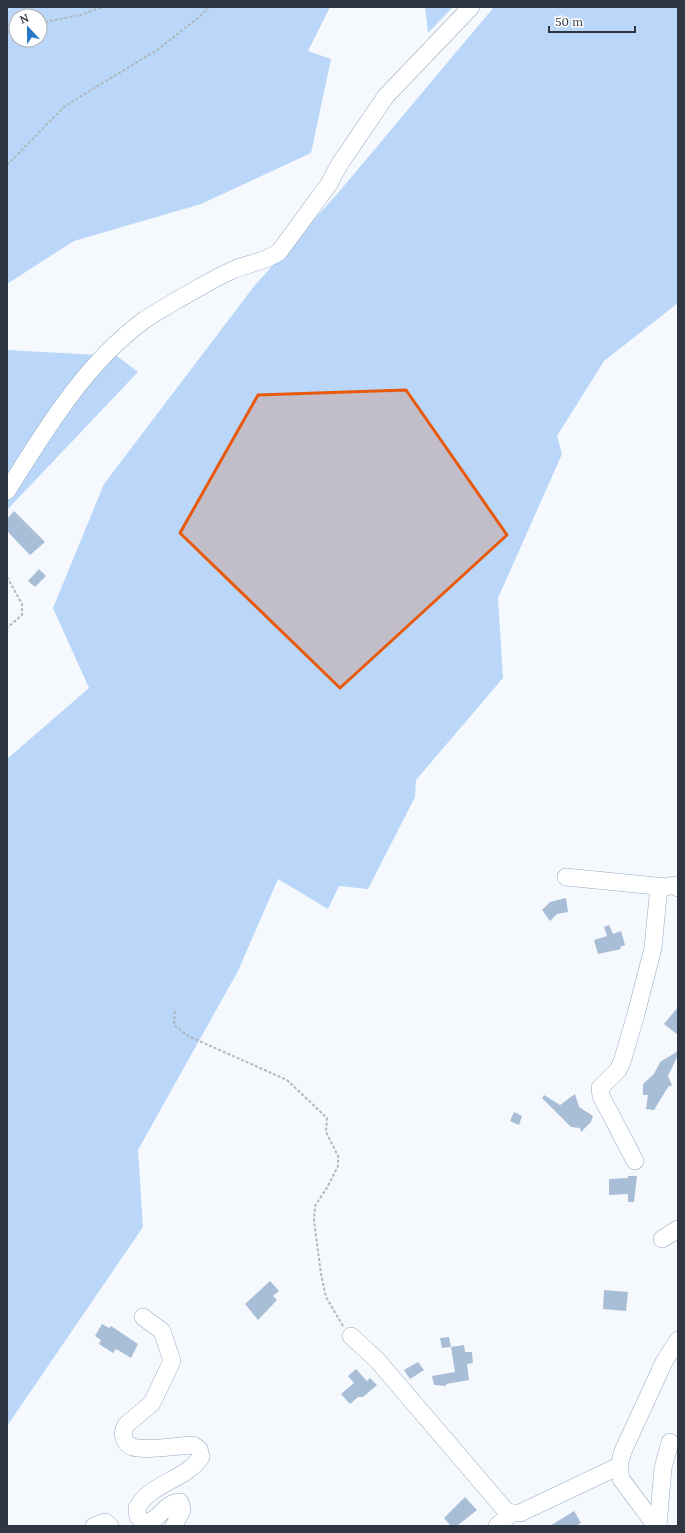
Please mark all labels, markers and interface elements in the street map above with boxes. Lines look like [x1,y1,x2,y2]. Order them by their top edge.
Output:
north arrow [8,8,48,48]
scale bar [549,8,635,34]
text: N [18,10,31,27]
text: 50 m [555,14,583,29]

